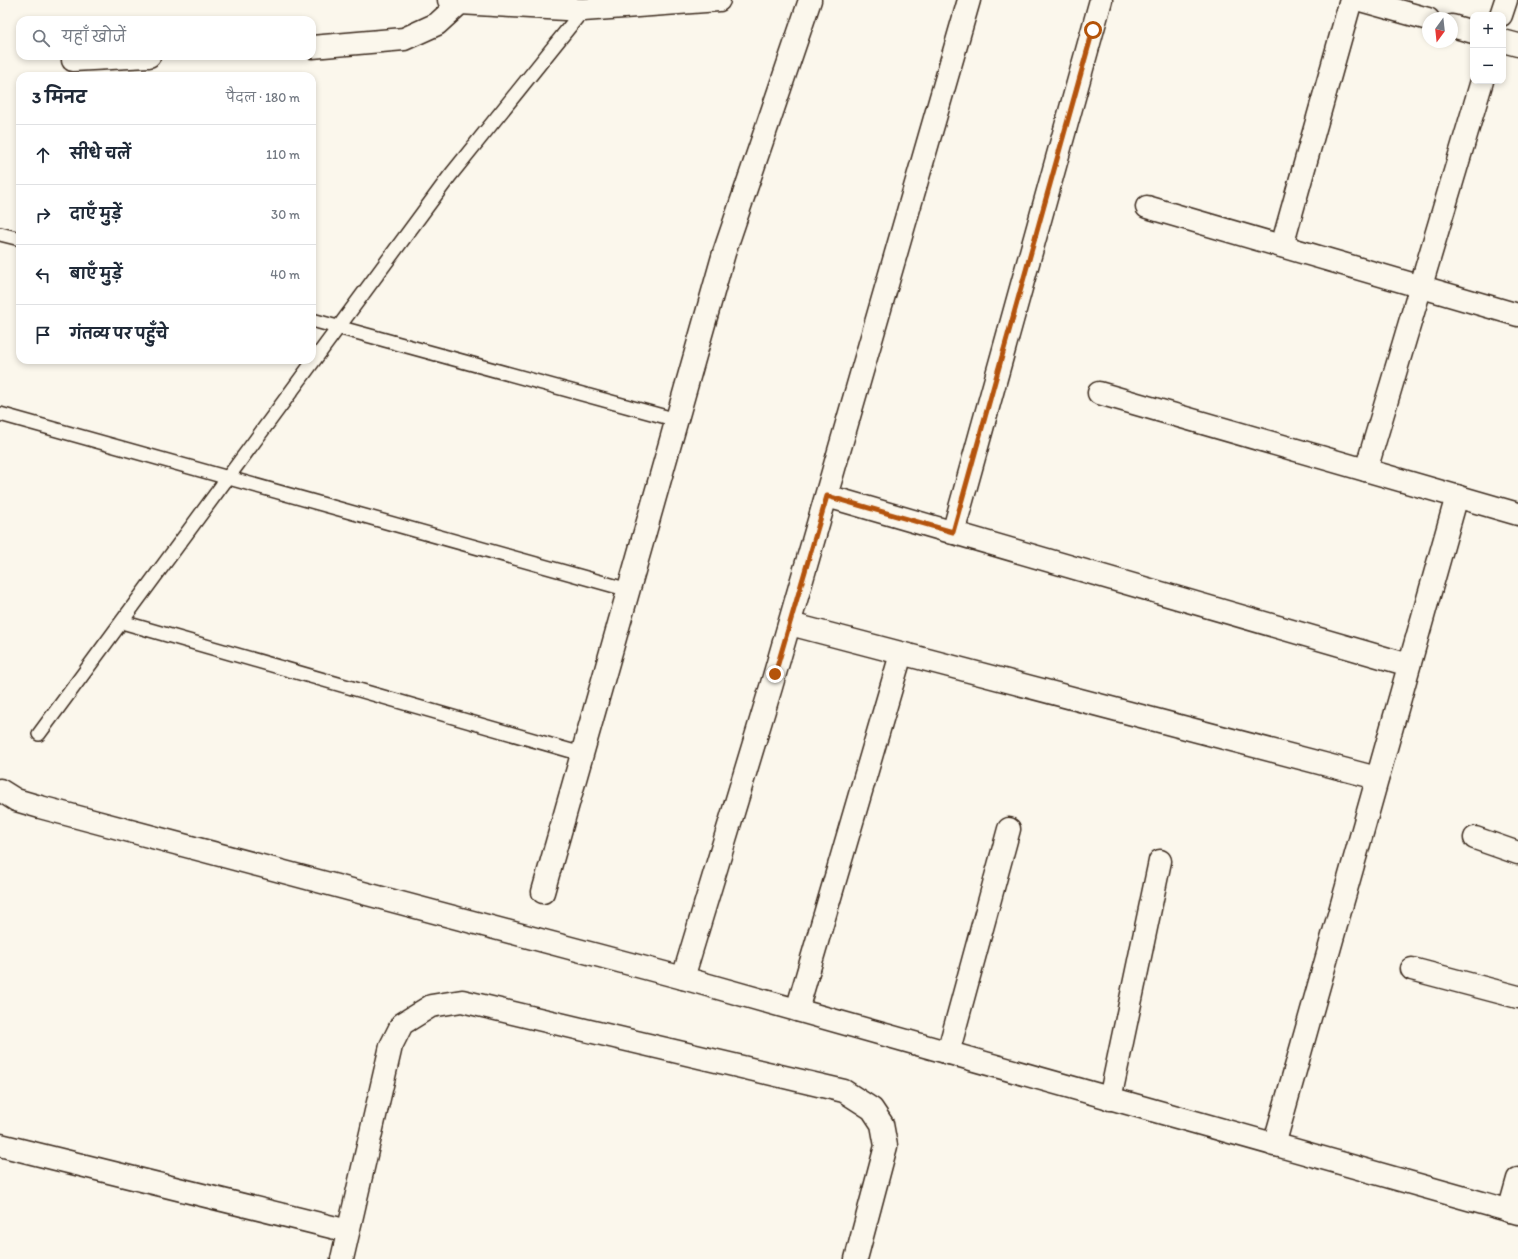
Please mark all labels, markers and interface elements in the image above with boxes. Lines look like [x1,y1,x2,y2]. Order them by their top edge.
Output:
north arrow [1422,12,1458,48]
map controls [1470,12,1506,84]
button: + [1470,12,1506,48]
search box [16,16,316,60]
route start [1084,21,1102,39]
icon: search [30,27,52,49]
text: यहाँ खोजें [62,28,126,46]
button: − [1470,48,1506,84]
text: 3 मिनट [32,87,86,107]
text: पैदल · 180 m [226,90,300,105]
icon: ahead [32,144,54,166]
text: सीधे चलें [70,145,131,163]
text: 110 m [266,147,300,162]
icon: right [32,204,54,226]
text: दाएँ मुड़ें [70,205,122,223]
text: 30 m [271,207,300,222]
icon: left [32,264,54,286]
text: बाएँ मुड़ें [70,265,122,283]
text: 40 m [270,267,300,282]
icon: arrive [32,324,54,346]
text: गंतव्य पर पहुँचे [70,325,168,343]
route end [766,665,784,683]

